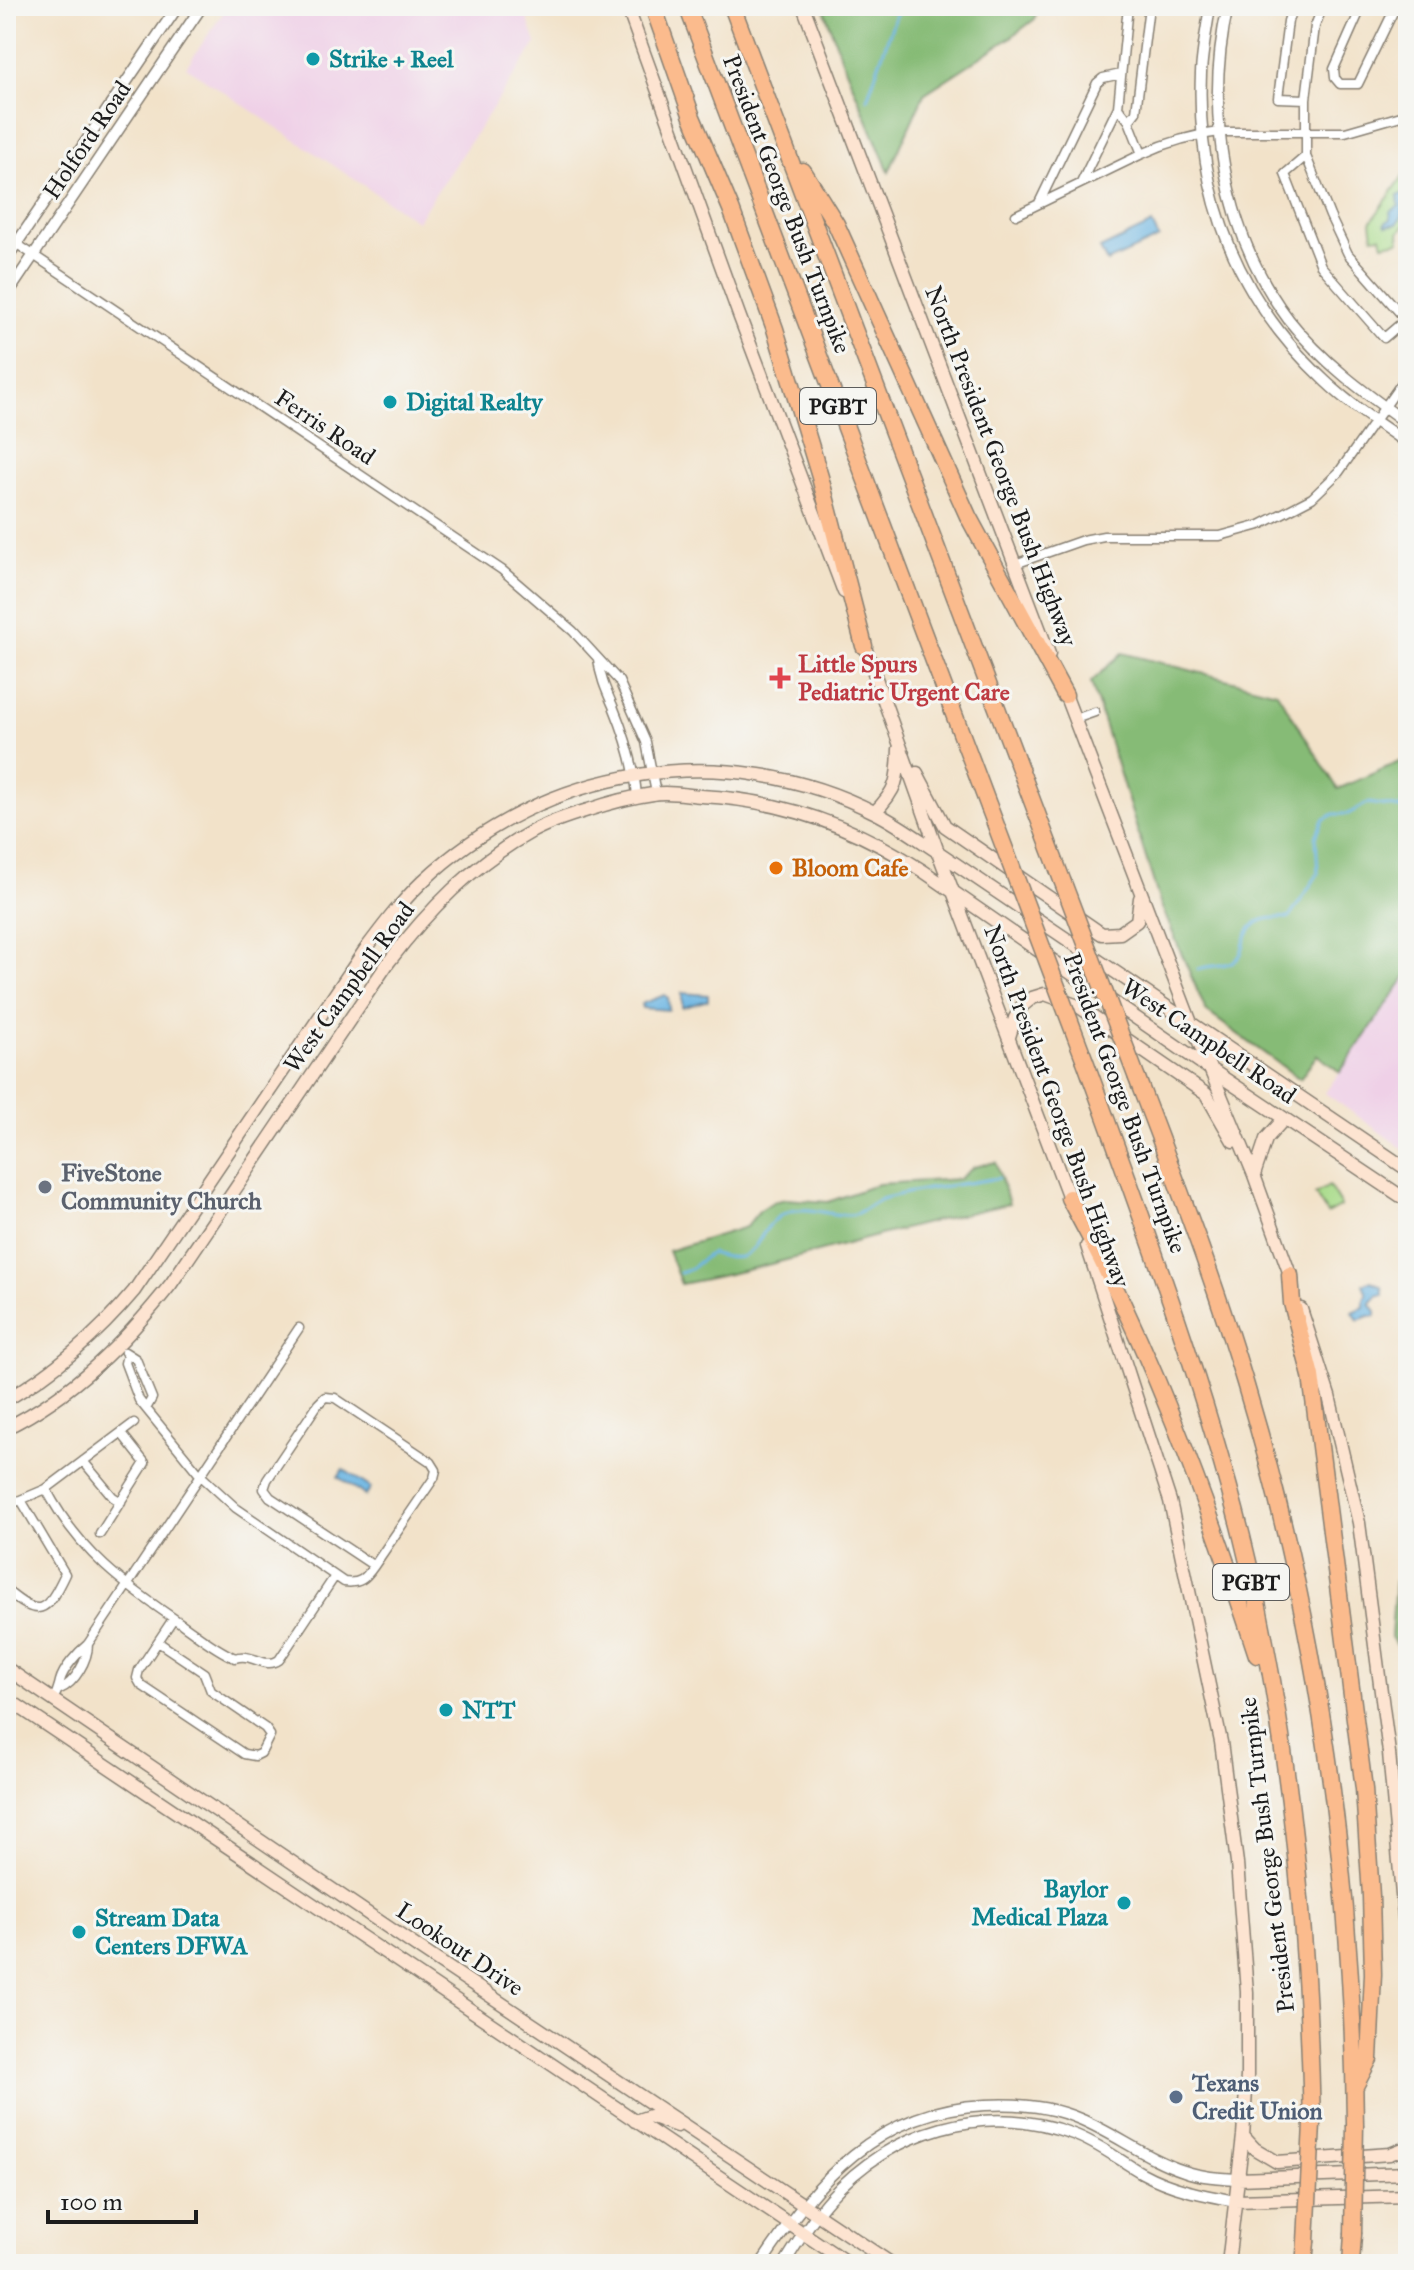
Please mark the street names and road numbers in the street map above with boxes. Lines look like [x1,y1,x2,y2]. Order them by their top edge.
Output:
street label: President George Bush Turnpike [716,50,858,358]
street label: Holford Road [36,75,138,205]
street label: North President George Bush Highway [918,281,1084,651]
street label: Ferris Road [269,382,381,472]
road number: PGBT [800,388,876,424]
street label: West Campbell Road [277,896,421,1078]
street label: North President George Bush Highway [977,921,1137,1292]
street label: President George Bush Turnpike [1057,949,1193,1257]
street label: West Campbell Road [1116,972,1302,1110]
road number: PGBT [1213,1564,1289,1600]
street label: President George Bush Turnpike [1233,1696,1301,2014]
street label: Lookout Drive [391,1895,529,2003]

